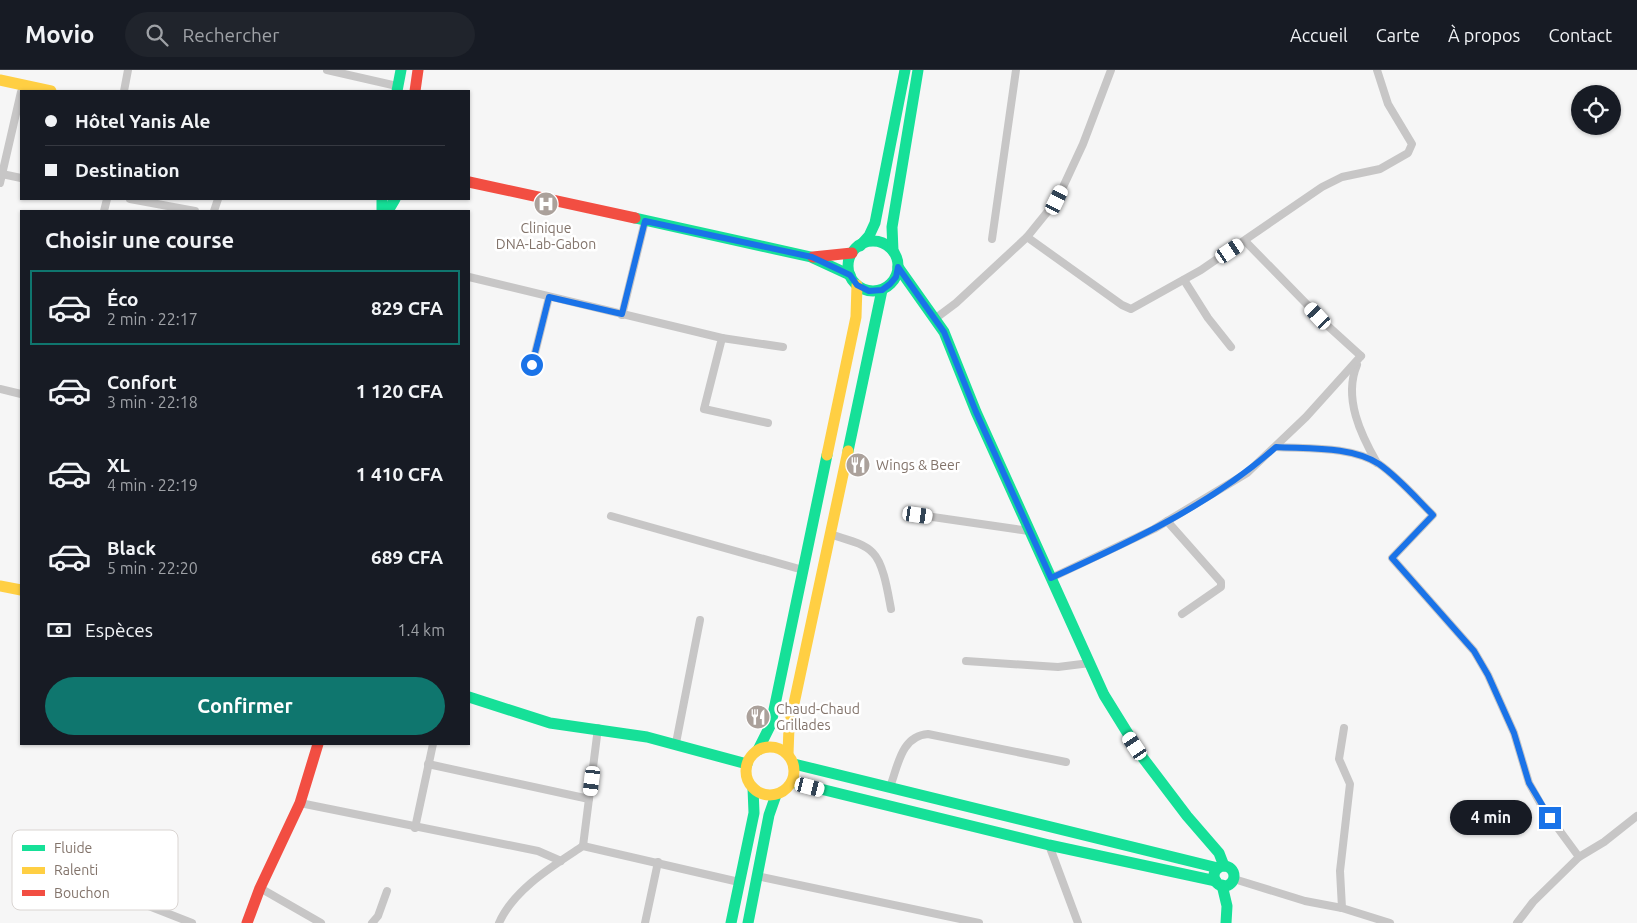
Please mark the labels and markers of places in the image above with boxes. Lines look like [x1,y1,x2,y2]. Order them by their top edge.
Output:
hospital icon: Clinique DNA-Lab-Gabon [533,191,559,217]
place label: Clinique DNA-Lab-Gabon [496,220,596,252]
restaurant icon: Wings & Beer [845,452,871,478]
place label: Wings & Beer [876,457,961,473]
place label: Chaud-Chaud Grillades [776,701,860,733]
restaurant icon: Chaud-Chaud Grillades [745,704,771,730]

